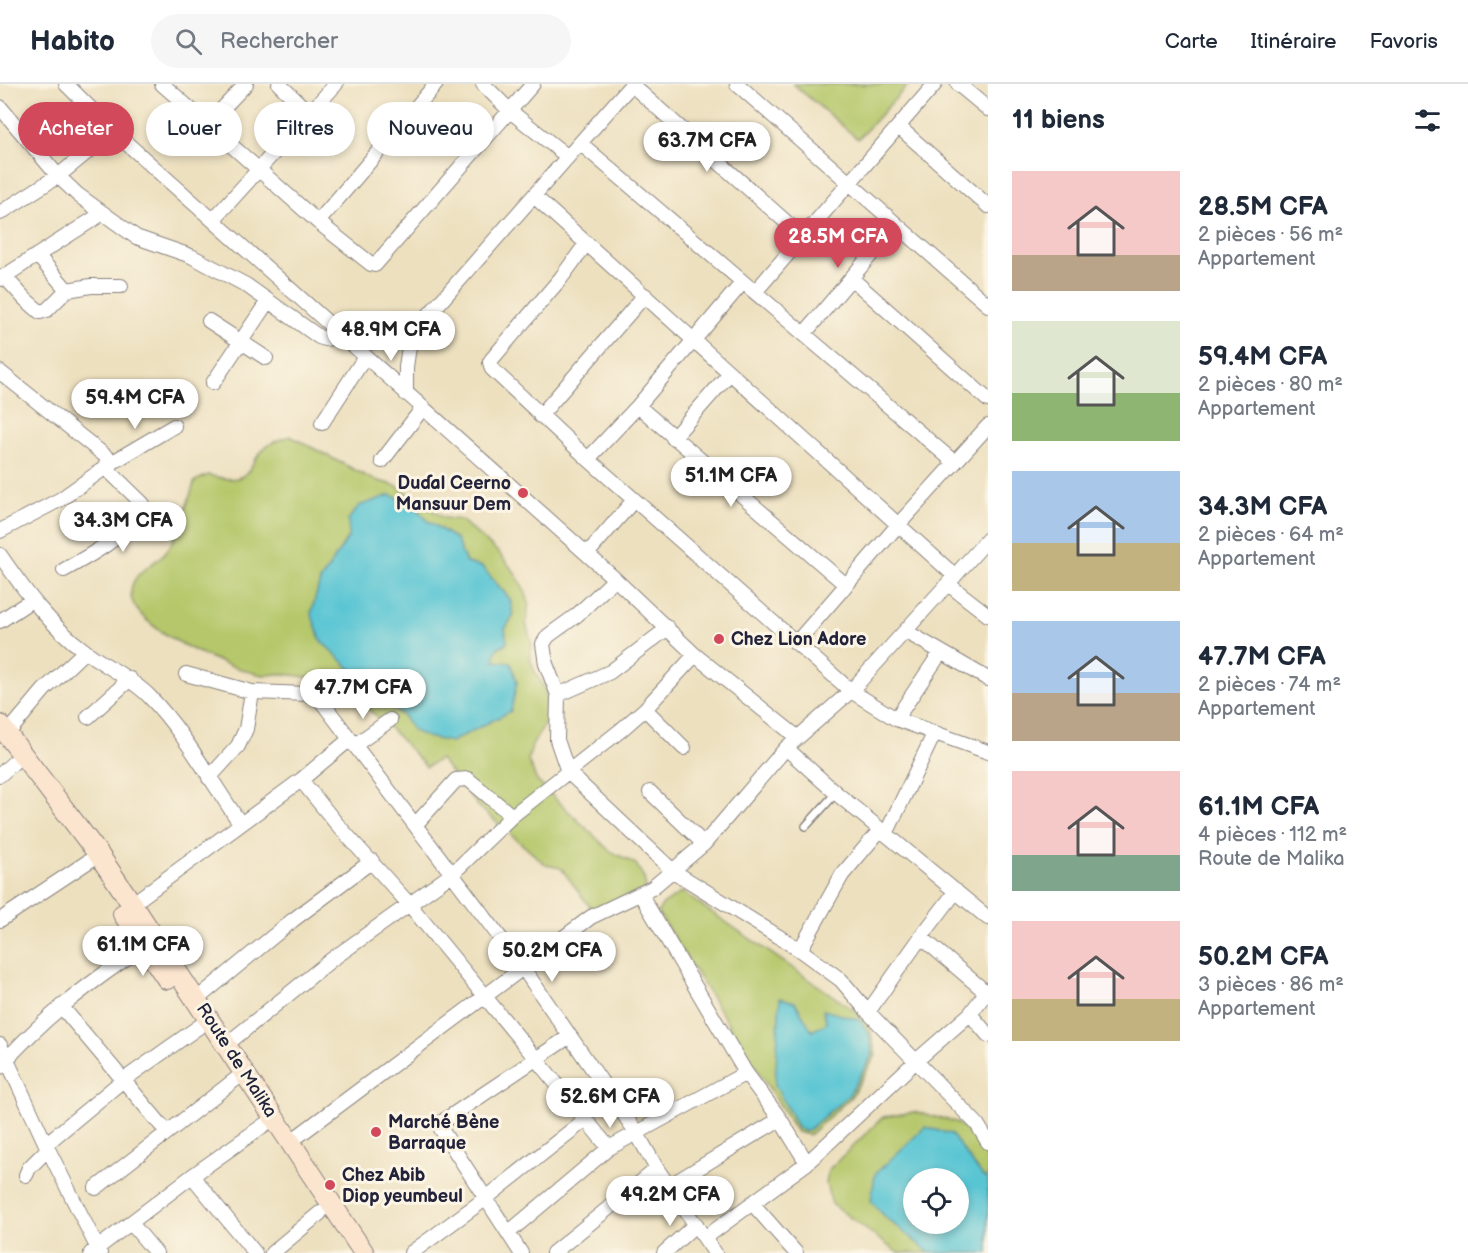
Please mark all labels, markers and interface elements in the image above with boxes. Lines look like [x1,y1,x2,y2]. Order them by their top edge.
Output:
search box [151,14,571,68]
text: Habito [30,25,115,58]
icon: search [172,25,205,58]
text: Rechercher [220,28,338,55]
text: Carte [1165,29,1218,54]
text: Itinéraire [1251,29,1337,54]
text: Favoris [1370,29,1438,54]
chip: Acheter [18,102,134,156]
chip: Louer [146,102,242,156]
chip: Filtres [254,102,355,156]
chip: Nouveau [367,102,494,156]
icon: filters [1411,104,1444,137]
text: 11 biens [1012,105,1105,136]
pin: 63.7M CFA [638,122,776,173]
text: 63.7M CFA [657,129,757,153]
text: 28.5M CFA [1198,192,1328,223]
icon: home [1060,195,1132,267]
pin: 28.5M CFA [769,218,907,269]
text: 2 pièces · 56 m² [1198,223,1343,247]
text: 28.5M CFA [788,225,888,249]
text: Appartement [1198,247,1315,271]
pin: 48.9M CFA [322,311,460,362]
text: 48.9M CFA [341,318,441,342]
text: 59.4M CFA [1198,342,1327,373]
icon: home [1060,345,1132,417]
text: 2 pièces · 80 m² [1198,373,1343,397]
pin: 59.4M CFA [66,379,204,430]
text: 59.4M CFA [85,386,185,410]
text: Appartement [1198,397,1315,421]
pin: 51.1M CFA [662,457,800,508]
text: 51.1M CFA [685,464,777,488]
place label: Duɗal Ceerno Mansuur Dem [396,473,511,515]
marker: Duɗal Ceerno Mansuur Dem [516,486,530,500]
text: 34.3M CFA [1198,492,1327,523]
icon: home [1060,495,1132,567]
pin: 34.3M CFA [54,502,192,553]
text: 34.3M CFA [73,509,173,533]
text: 2 pièces · 64 m² [1198,523,1344,547]
text: Appartement [1198,547,1315,571]
place label: Chez Lion Adore [731,629,866,650]
marker: Chez Lion Adore [712,632,726,646]
text: 47.7M CFA [1198,642,1326,673]
icon: home [1060,645,1132,717]
pin: 47.7M CFA [294,669,432,720]
text: 2 pièces · 74 m² [1198,673,1341,697]
text: 47.7M CFA [314,676,412,700]
text: Appartement [1198,697,1315,721]
text: 61.1M CFA [1198,792,1319,823]
icon: home [1060,795,1132,867]
text: 4 pièces · 112 m² [1198,823,1347,847]
text: Route de Malika [1198,847,1345,871]
pin: 61.1M CFA [74,926,212,977]
pin: 50.2M CFA [483,932,621,983]
text: 61.1M CFA [96,933,190,957]
text: 50.2M CFA [502,939,602,963]
text: 50.2M CFA [1198,942,1328,973]
icon: home [1060,945,1132,1017]
text: 3 pièces · 86 m² [1198,973,1344,997]
text: Appartement [1198,997,1315,1021]
street label: Route de Malika [192,999,281,1121]
pin: 52.6M CFA [541,1078,679,1129]
text: 52.6M CFA [560,1085,660,1109]
place label: Marché Bène Barraque [388,1112,499,1154]
marker: Marché Bène Barraque [369,1125,383,1139]
place label: Chez Abib Diop yeumbeul [342,1165,463,1207]
map controls [903,1168,969,1234]
button: locate [903,1168,969,1234]
pin: 49.2M CFA [601,1176,739,1227]
marker: Chez Abib Diop yeumbeul [323,1178,337,1192]
text: 49.2M CFA [620,1183,720,1207]

